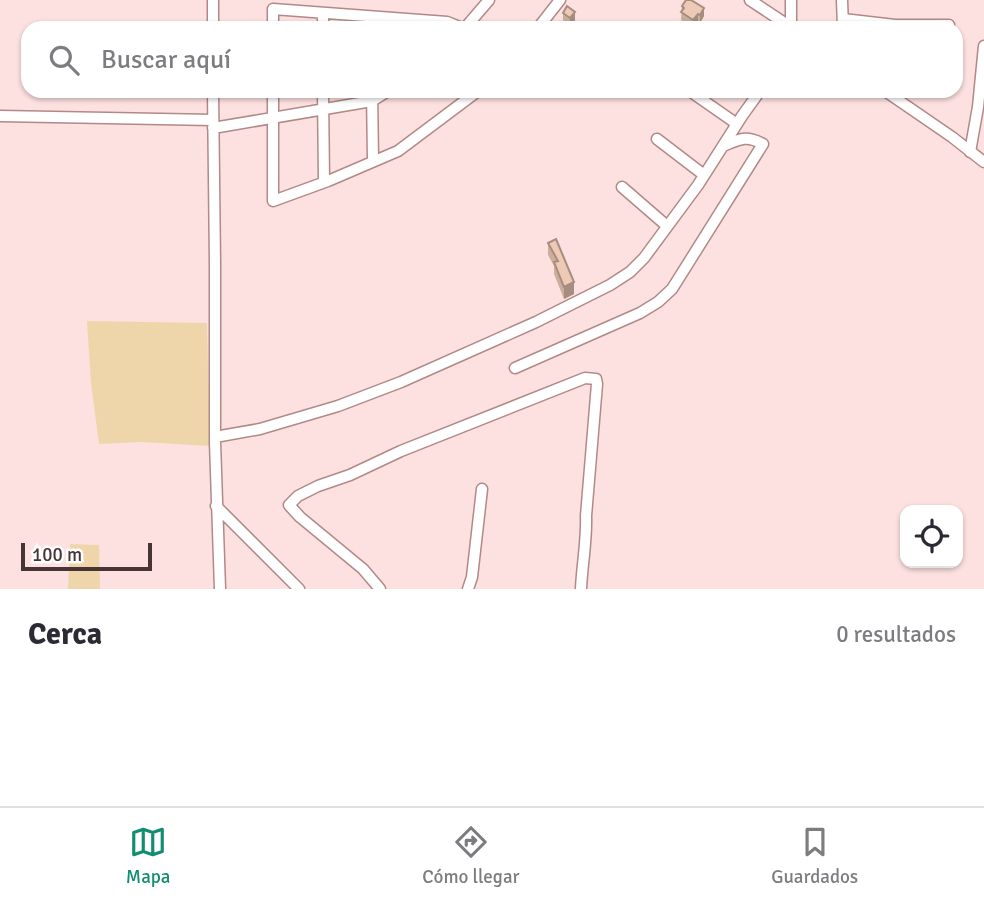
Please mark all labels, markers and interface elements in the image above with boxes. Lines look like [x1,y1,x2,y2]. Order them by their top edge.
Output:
search box [21,21,963,98]
icon: search [45,41,83,79]
text: Buscar aquí [101,44,231,76]
map controls [900,505,963,568]
button: locate [900,505,963,568]
scale bar [21,540,152,572]
text: 100 m [32,543,82,567]
text: Cerca [28,616,102,653]
text: 0 resultados [836,620,956,649]
tab: Mapa [126,823,171,889]
tab: Cómo llegar [422,823,520,889]
tab: Guardados [771,823,858,889]

